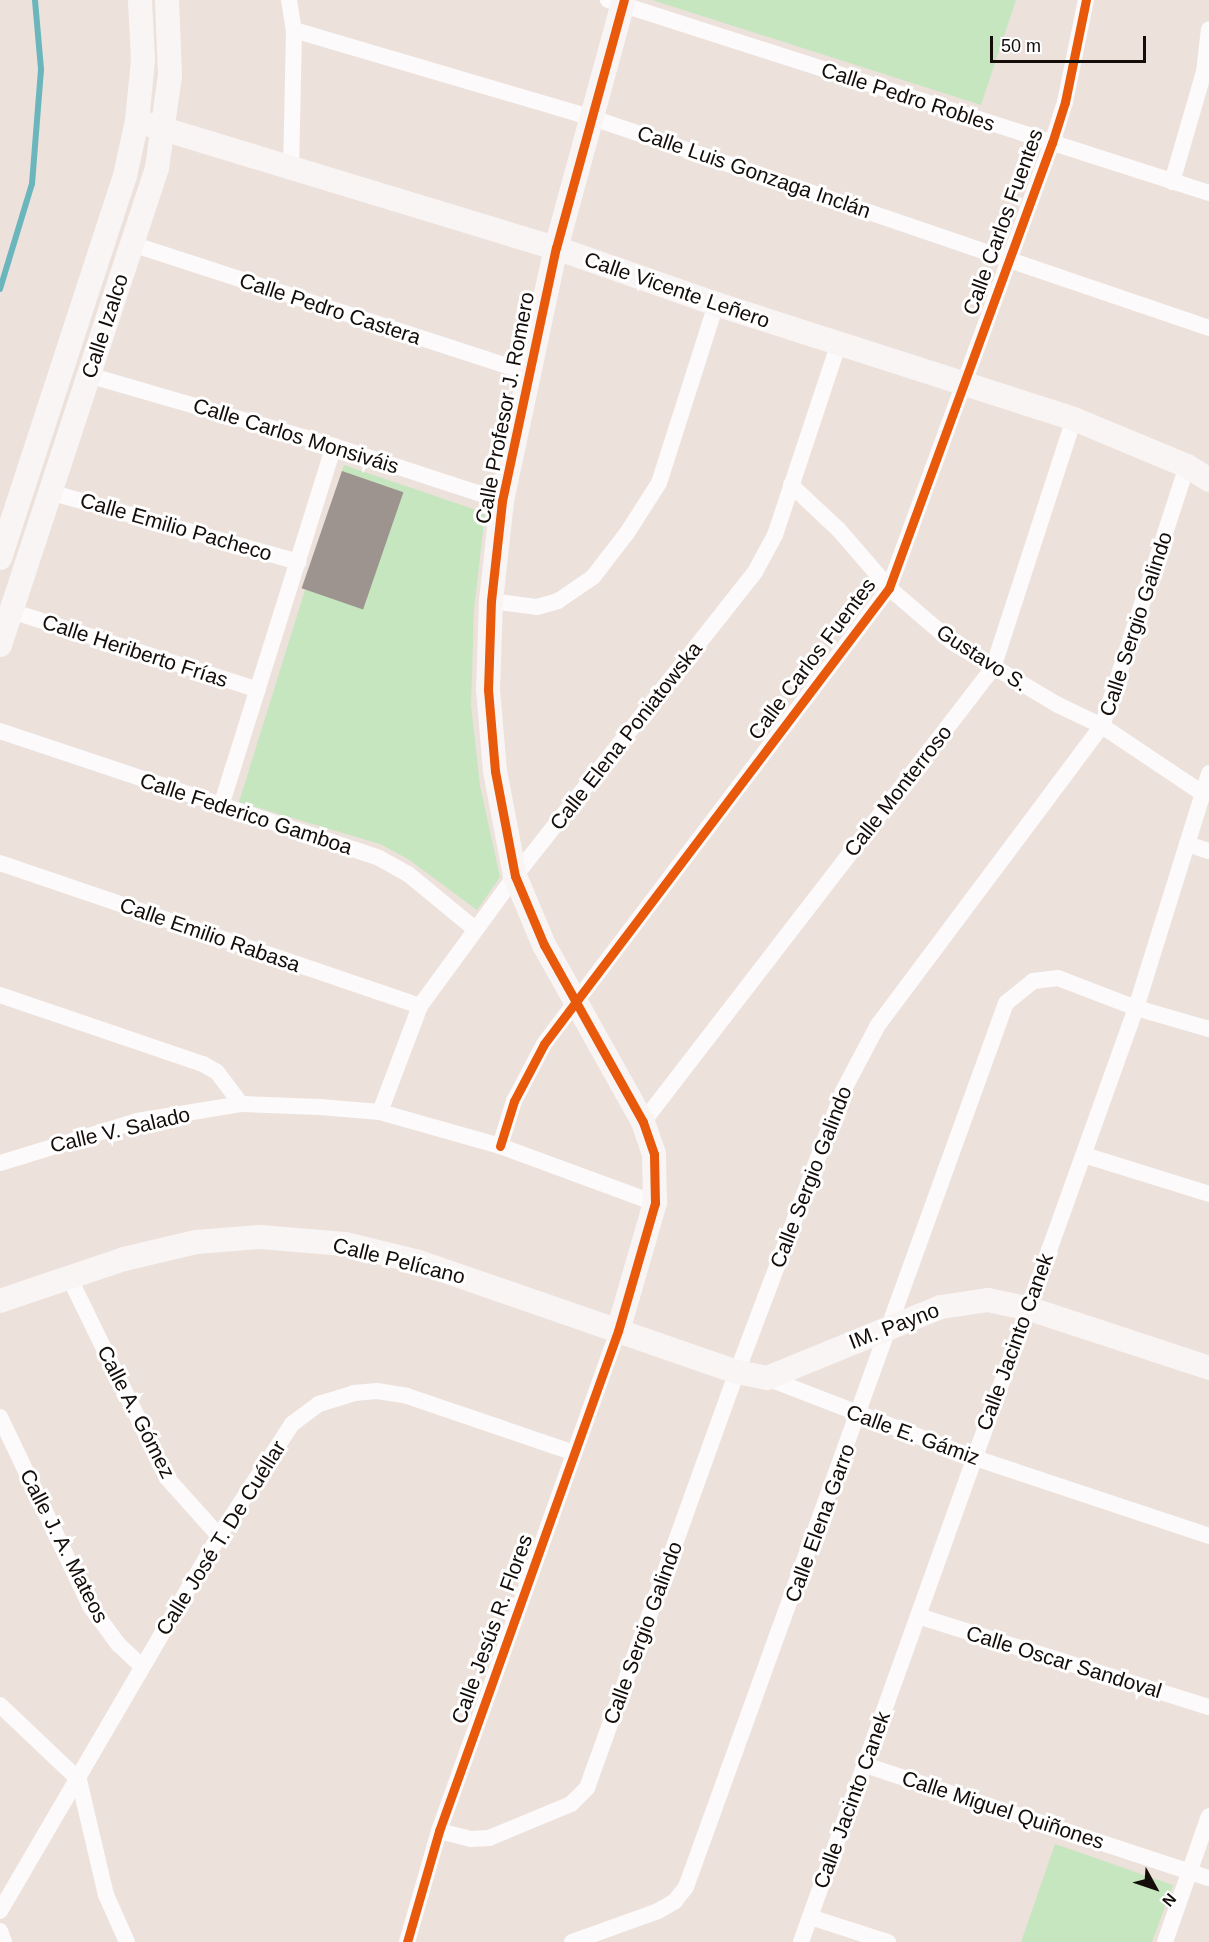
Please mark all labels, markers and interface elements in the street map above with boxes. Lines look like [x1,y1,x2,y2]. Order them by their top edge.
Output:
scale bar [993,24,1149,62]
text: 50 m [1001,36,1041,56]
street label: Calle Pedro Robles [818,57,998,137]
street label: Calle Luis Gonzaga Inclán [634,120,874,224]
street label: Calle Carlos Fuentes [958,126,1048,318]
street label: Calle Vicente Leñero [581,246,773,334]
street label: Calle Pedro Castera [236,268,424,350]
street label: Calle Izalco [76,270,134,382]
street label: Calle Profesor J. Romero [470,290,540,526]
street label: Calle Carlos Monsiváis [190,393,402,479]
street label: Calle Emilio Pacheco [77,488,275,566]
street label: Calle Sergio Galindo [1094,529,1178,719]
street label: Calle Carlos Fuentes [743,573,881,745]
street label: Calle Heriberto Frías [39,609,231,693]
street label: Gustavo S. [932,619,1032,697]
street label: Calle Elena Poniatowska [545,637,707,835]
street label: Calle Monterroso [839,720,957,862]
street label: Calle Federico Gamboa [137,768,355,860]
street label: Calle Emilio Rabasa [117,892,303,978]
street label: Calle Sergio Galindo [765,1083,857,1271]
street label: Calle V. Salado [48,1102,192,1158]
street label: Calle Pelícano [330,1232,468,1290]
street label: Calle Jacinto Canek [971,1250,1059,1434]
street label: IM. Payno [845,1297,943,1355]
street label: Calle A. Gómez [91,1341,181,1483]
street label: Calle E. Gámiz [843,1399,983,1471]
street label: Calle José T. De Cuéllar [151,1436,291,1640]
street label: Calle Elena Garro [780,1440,860,1606]
street label: Calle J. A. Mateos [14,1464,114,1628]
street label: Calle Jesús R. Flores [446,1531,538,1727]
street label: Calle Sergio Galindo [598,1538,688,1728]
street label: Calle Oscar Sandoval [963,1620,1165,1704]
street label: Calle Jacinto Canek [808,1708,896,1892]
street label: Calle Miguel Quiñones [899,1765,1107,1855]
north arrow [1125,1858,1185,1918]
text: N [1159,1890,1179,1910]

